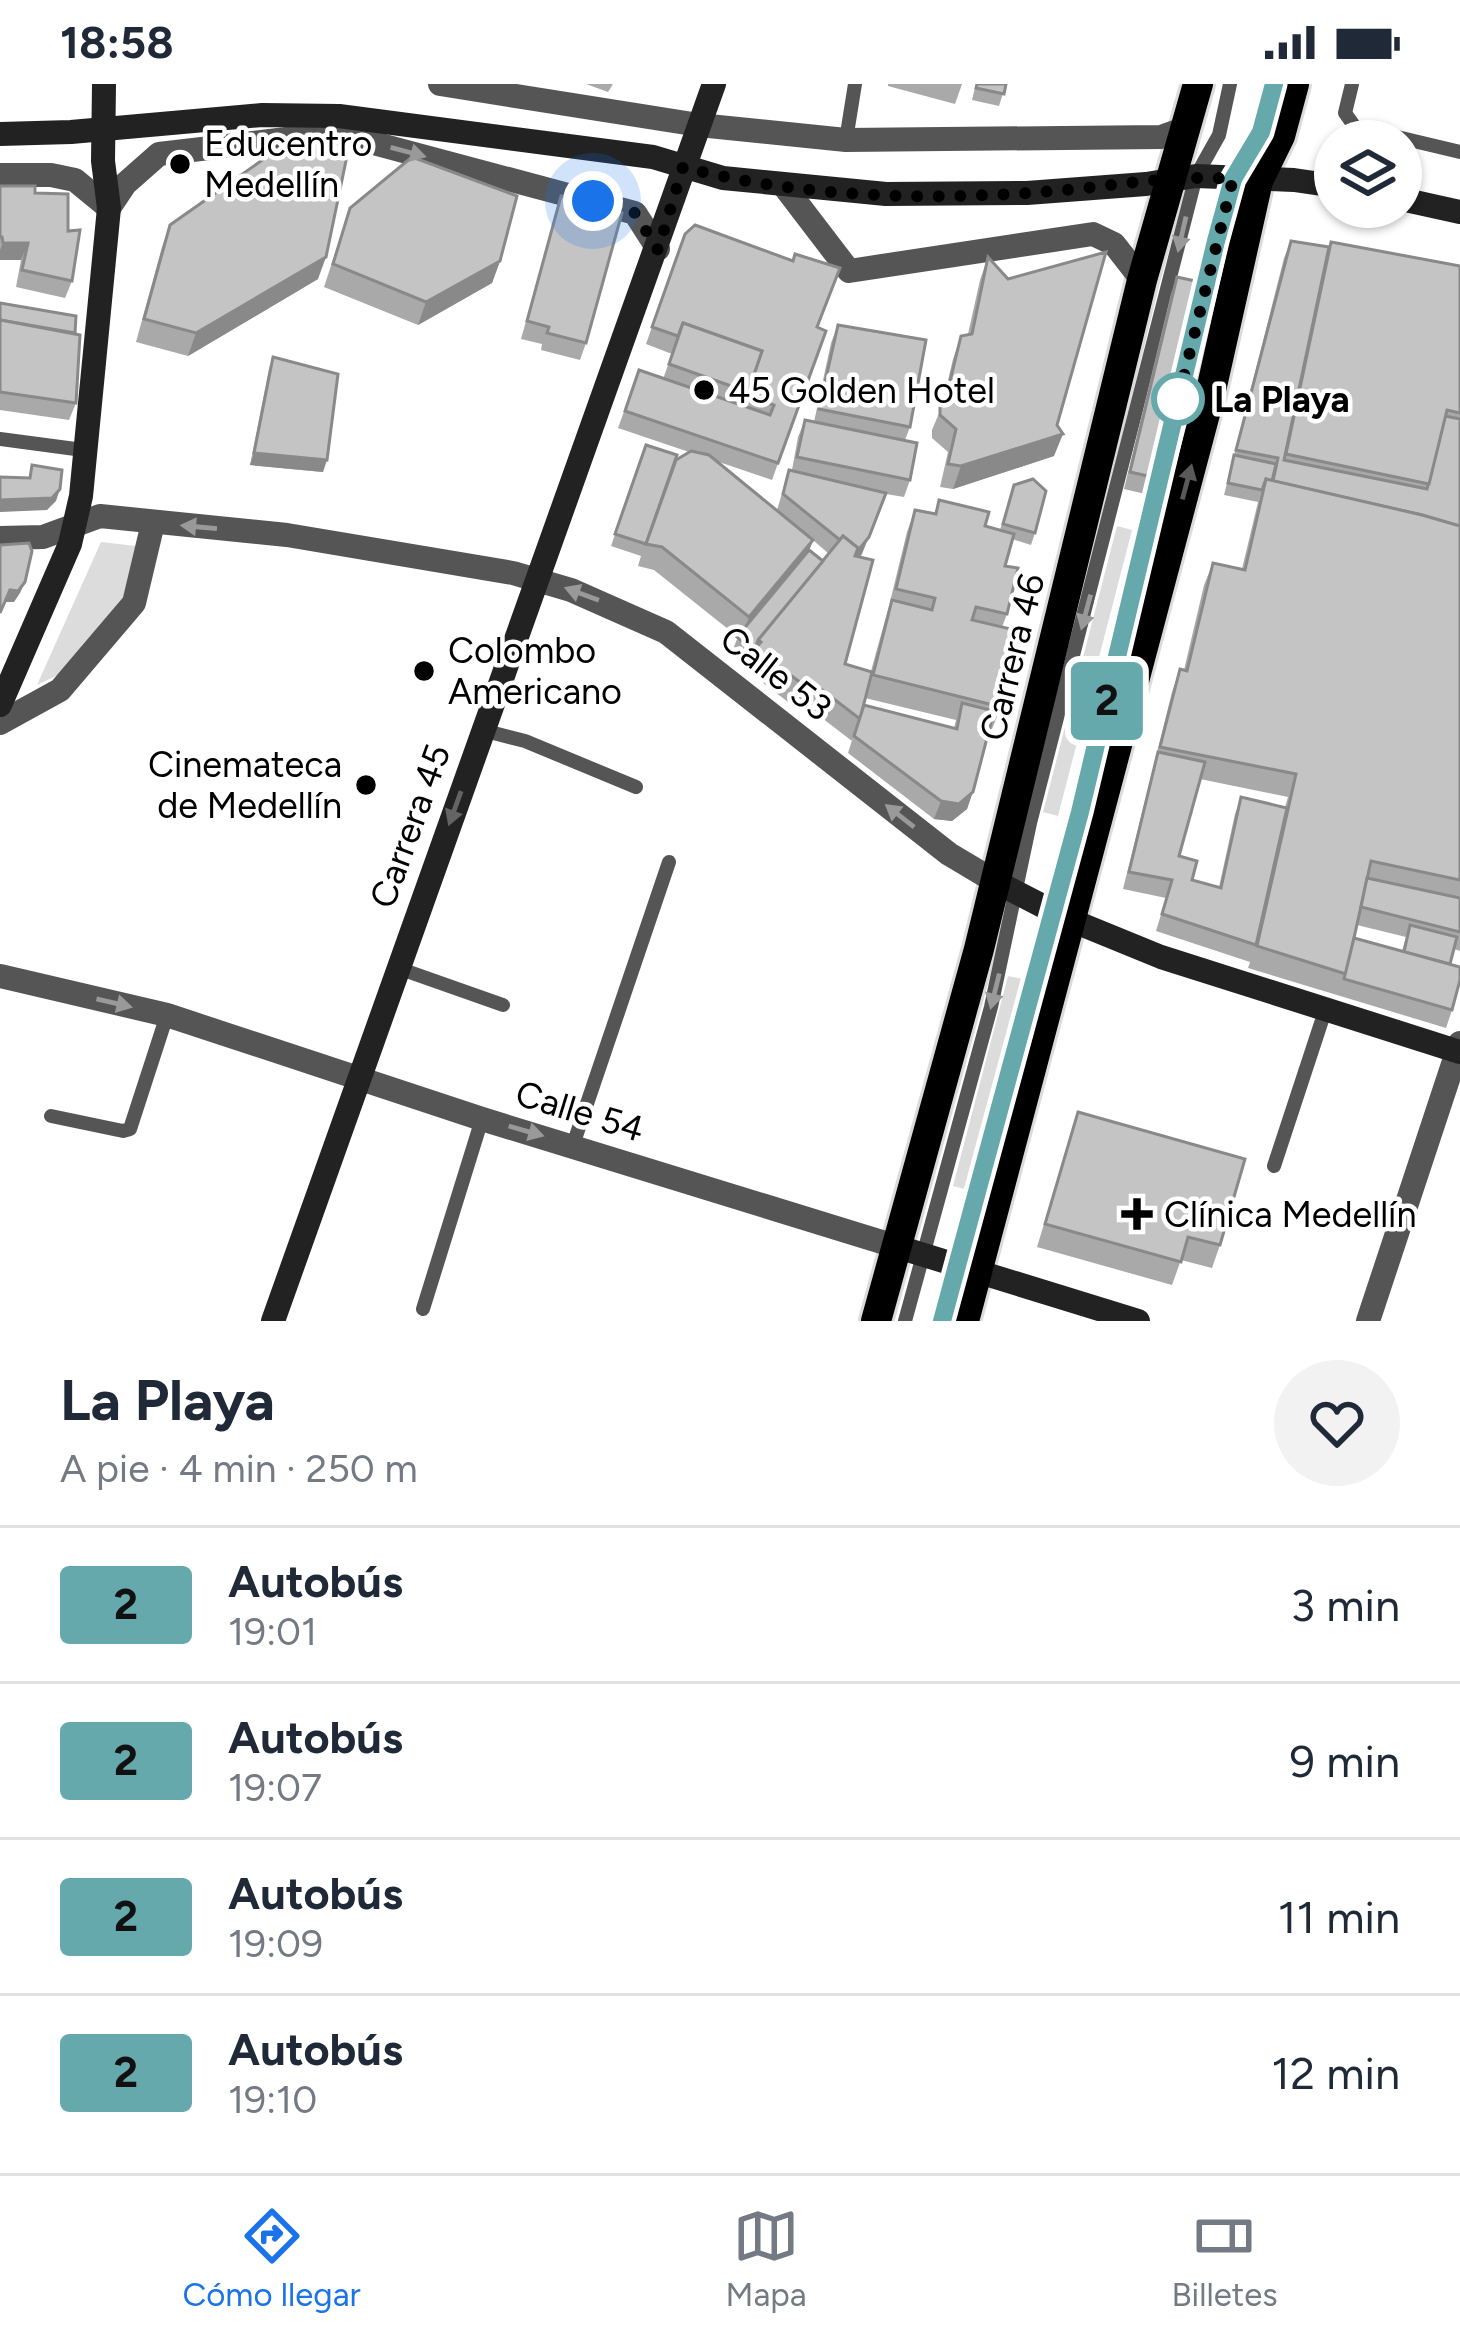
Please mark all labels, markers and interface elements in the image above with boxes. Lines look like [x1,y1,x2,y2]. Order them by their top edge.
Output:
text: 18:58 [60,15,174,69]
map controls [1314,120,1422,228]
button: layers [1314,120,1422,228]
place label: Educentro Medellín [204,122,372,206]
one-way arrow [389,144,426,163]
marker: Educentro Medellín [167,151,193,177]
your location [563,171,623,231]
one-way arrow [1172,216,1191,253]
place label: 45 Golden Hotel [728,369,995,412]
marker: La Playa [1153,374,1203,424]
marker: 45 Golden Hotel [691,377,717,403]
place label: La Playa [1214,378,1350,421]
one-way arrow [1178,463,1197,500]
one-way arrow [180,517,217,536]
street label: Carrera 46 [971,569,1053,745]
one-way arrow [564,584,600,602]
one-way arrow [1076,594,1095,631]
street label: Calle 53 [712,616,840,730]
place label: Colombo Americano [448,629,622,713]
marker: Colombo Americano [411,658,437,684]
line badge: 2 [1068,662,1146,740]
text: 2 [1095,675,1119,726]
street label: Carrera 45 [361,738,459,914]
place label: Cinemateca de Medellín [148,743,342,827]
marker: Cinemateca de Medellín [353,772,379,798]
one-way arrow [445,790,463,826]
one-way arrow [885,804,916,828]
one-way arrow [985,973,1004,1010]
one-way arrow [95,994,133,1013]
street label: Calle 54 [511,1071,649,1151]
one-way arrow [508,1123,545,1142]
place label: Clínica Medellín [1164,1193,1417,1236]
marker: Clínica Medellín [1121,1198,1153,1230]
button: heart [1274,1360,1400,1486]
text: La Playa [60,1366,275,1434]
text: A pie · 4 min · 250 m [60,1445,418,1492]
text: Autobús [228,1554,403,1608]
text: 3 min [1291,1578,1400,1632]
text: 2 [114,1579,138,1630]
text: 19:01 [228,1608,317,1655]
text: Autobús [228,1710,403,1764]
text: 9 min [1290,1734,1400,1788]
text: 2 [114,1735,138,1786]
text: 19:07 [228,1764,322,1811]
text: Autobús [228,1866,403,1920]
text: 11 min [1278,1890,1400,1944]
text: 2 [114,1891,138,1942]
text: 19:09 [228,1920,323,1967]
text: Autobús [228,2022,403,2076]
text: 12 min [1271,2046,1400,2100]
text: 2 [114,2047,138,2098]
text: 19:10 [228,2076,317,2123]
tab: Cómo llegar [182,2203,361,2314]
tab: Mapa [725,2203,807,2314]
tab: Billetes [1171,2203,1278,2314]

